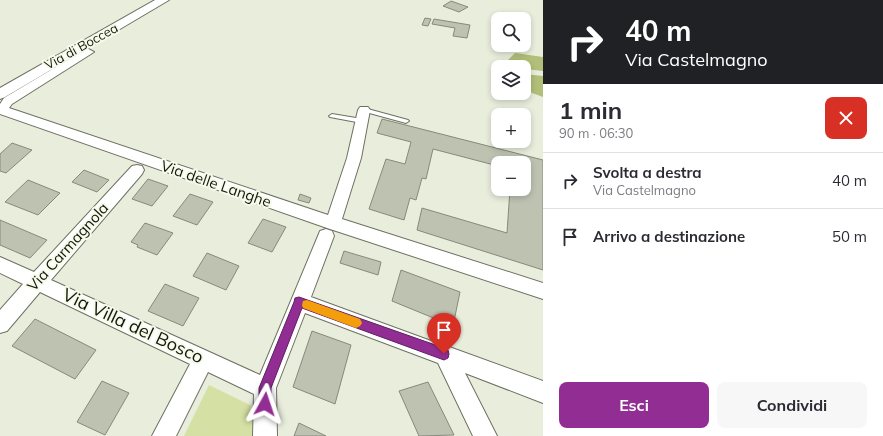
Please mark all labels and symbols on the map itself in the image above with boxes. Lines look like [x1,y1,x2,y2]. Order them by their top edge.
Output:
street label: Via di Boccea [42,19,120,73]
street label: Via delle Langhe [159,156,274,211]
street label: Via Carmagnola [23,198,112,295]
street label: Via Villa del Bosco [59,283,208,368]
pin [427,313,461,354]
position arrow [244,383,286,425]

